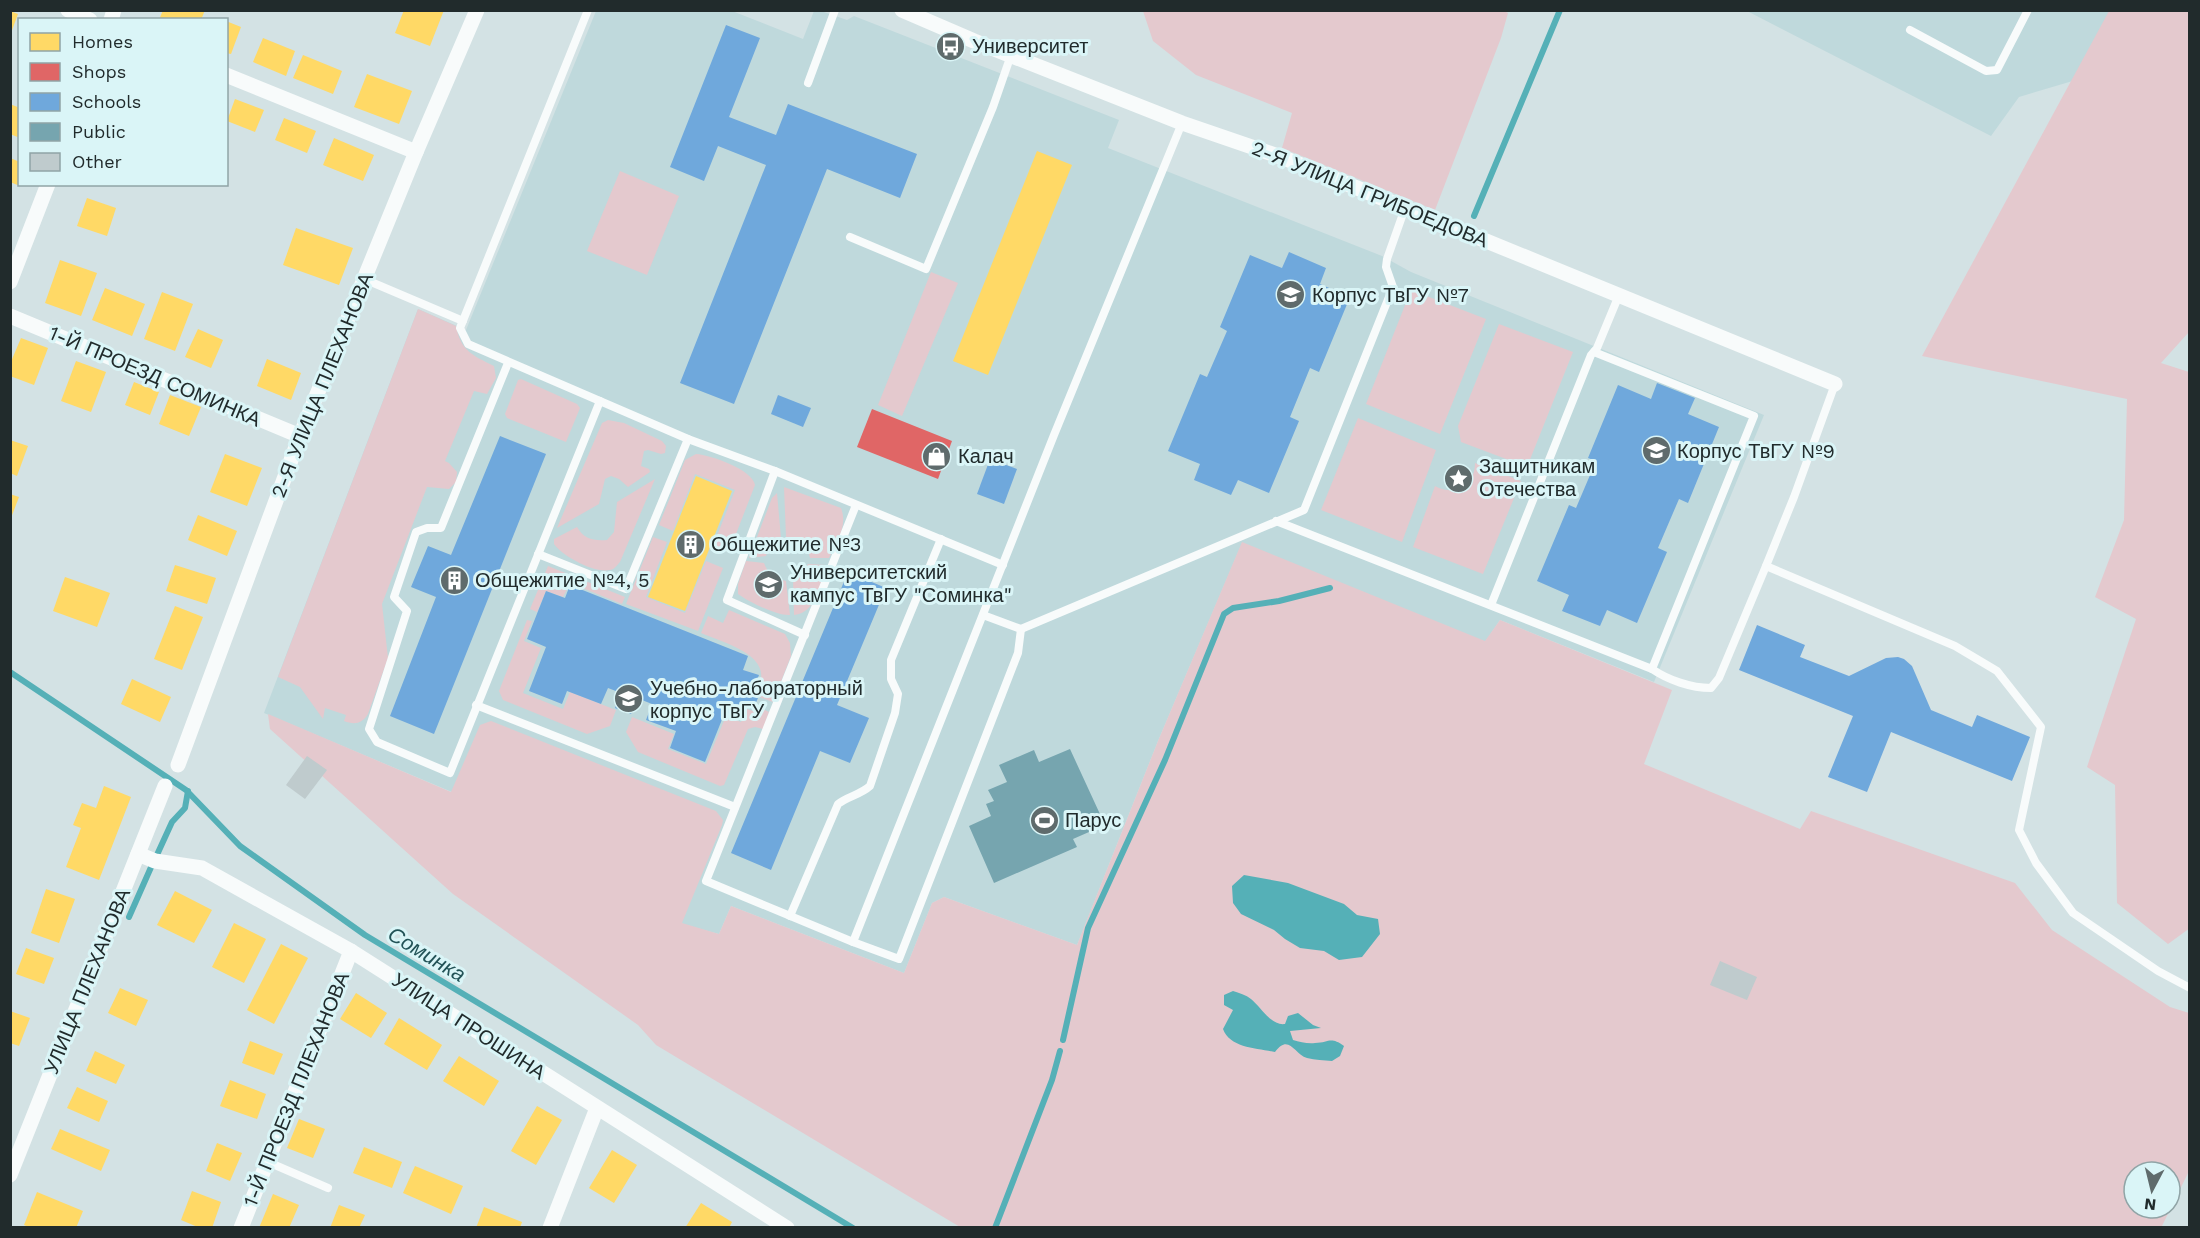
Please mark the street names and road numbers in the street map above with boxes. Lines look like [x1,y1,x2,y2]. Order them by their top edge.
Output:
street label: 2-Я УЛИЦА ГРИБОЕДОВА [1248,136,1492,253]
street label: 2-Я УЛИЦА ПЛЕХАНОВА [266,268,378,501]
street label: 1-Й ПРОЕЗД СОМИНКА [46,321,265,432]
street label: УЛИЦА ПЛЕХАНОВА [39,884,135,1077]
street label: 1-Й ПРОЕЗД ПЛЕХАНОВА [238,968,354,1210]
street label: УЛИЦА ПРОШИНА [388,968,551,1085]

